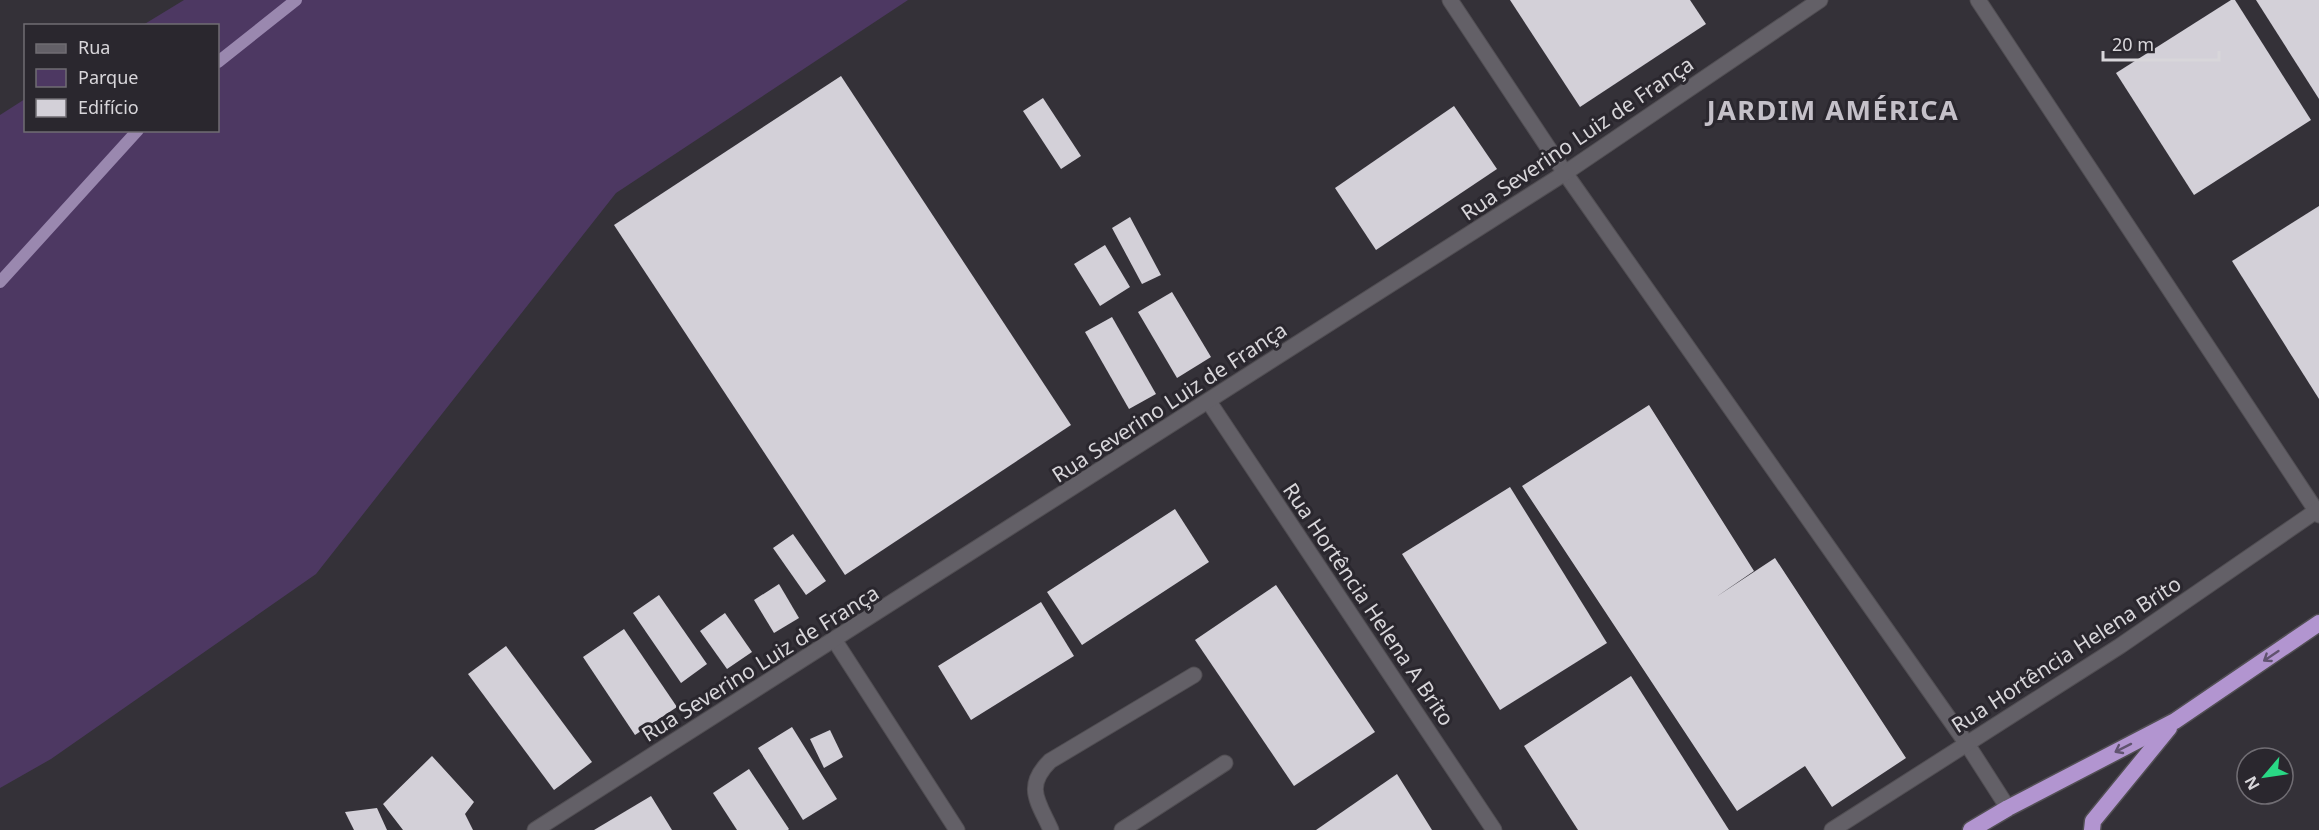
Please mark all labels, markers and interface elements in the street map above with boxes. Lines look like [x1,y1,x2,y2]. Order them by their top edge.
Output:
legend [24,24,219,132]
scale bar [2103,24,2218,62]
text: 20 m [2112,32,2154,56]
text: Rua [78,35,110,59]
street label: Rua Severino Luiz de França [1455,50,1699,226]
text: Parque [78,65,138,89]
district label: JARDIM AMÉRICA [1705,91,1959,128]
text: Edifício [78,95,139,119]
street label: Rua Severino Luiz de França [1046,315,1292,489]
street label: Rua Hortência Helena A Brito [1277,477,1461,731]
street label: Rua Hortência Helena Brito [1946,569,2186,739]
street label: Rua Severino Luiz de França [636,578,884,748]
one-way arrow [2262,649,2279,662]
one-way arrow [2115,743,2133,754]
north arrow [2235,746,2295,806]
text: N [2239,772,2265,794]

